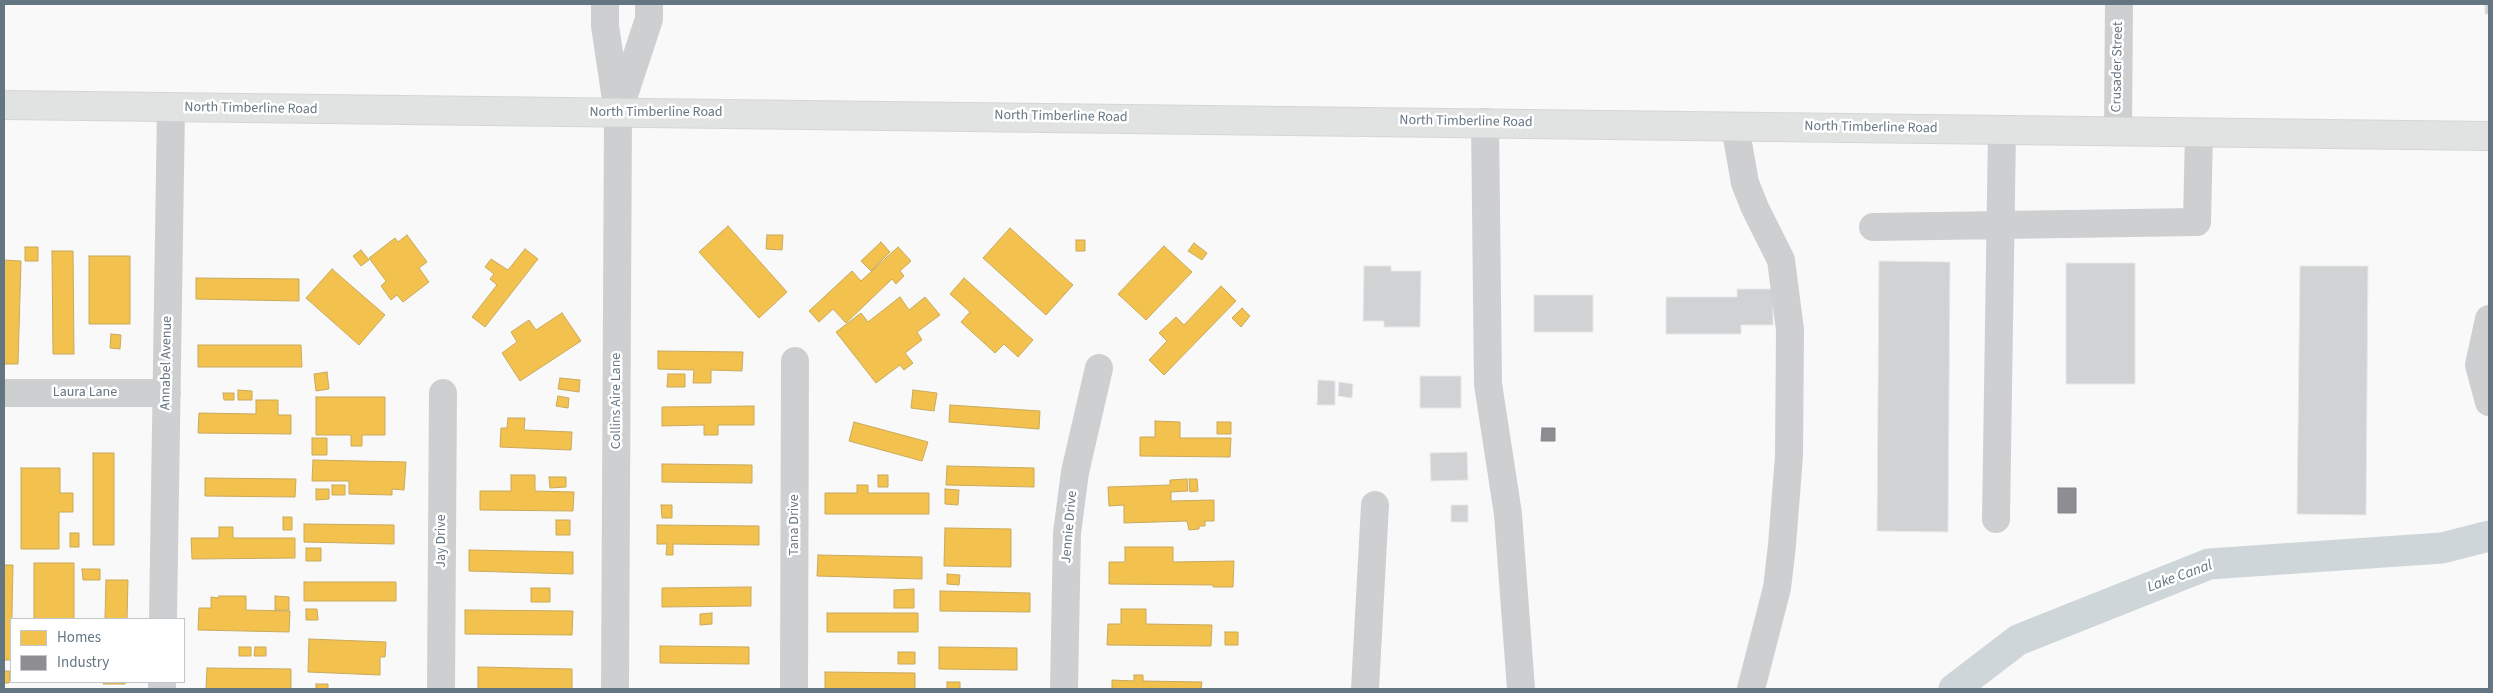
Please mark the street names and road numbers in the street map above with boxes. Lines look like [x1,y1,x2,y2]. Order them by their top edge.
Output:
street label: Crusader Street [2109,21,2127,113]
street label: North Timberline Road [184,99,318,119]
street label: North Timberline Road [589,105,723,121]
street label: North Timberline Road [994,107,1128,127]
street label: North Timberline Road [1399,112,1533,132]
street label: North Timberline Road [1804,118,1938,138]
street label: Annabel Avenue [158,316,176,410]
street label: Collins Aire Lane [609,353,625,449]
street label: Laura Lane [53,385,117,401]
street label: Jennie Drive [1058,490,1082,564]
street label: Tana Drive [787,494,803,556]
street label: Jay Drive [434,514,450,568]

